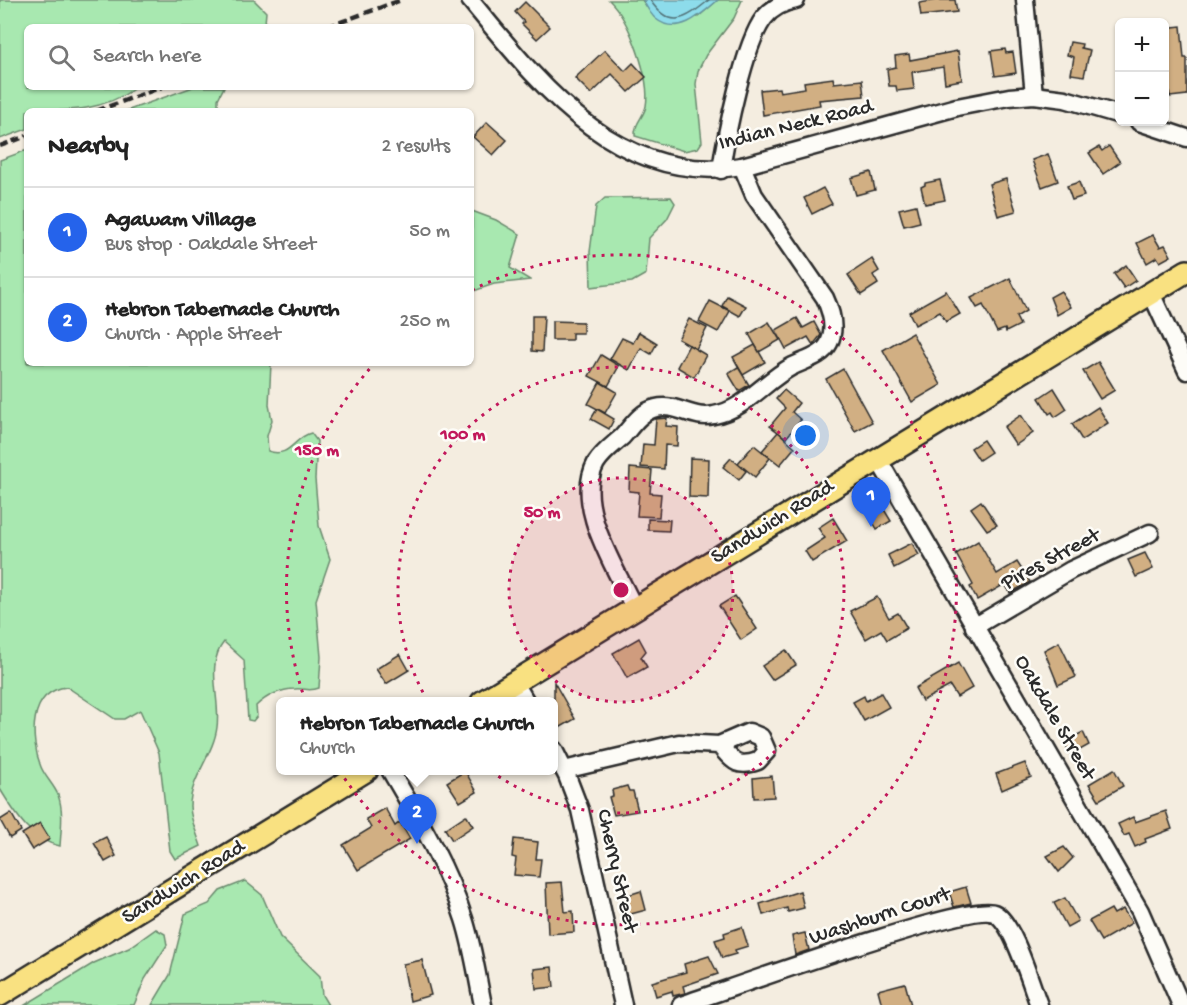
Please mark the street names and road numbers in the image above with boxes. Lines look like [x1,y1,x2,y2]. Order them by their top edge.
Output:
street label: Indian Neck Road [716,94,878,158]
street label: Sandwich Road [707,474,841,571]
street label: Pires Street [996,522,1107,597]
street label: Oakdale Street [1008,651,1101,787]
street label: Cherry Street [589,807,643,937]
street label: Sandwich Road [118,834,252,931]
street label: Washburn Court [806,881,956,952]

